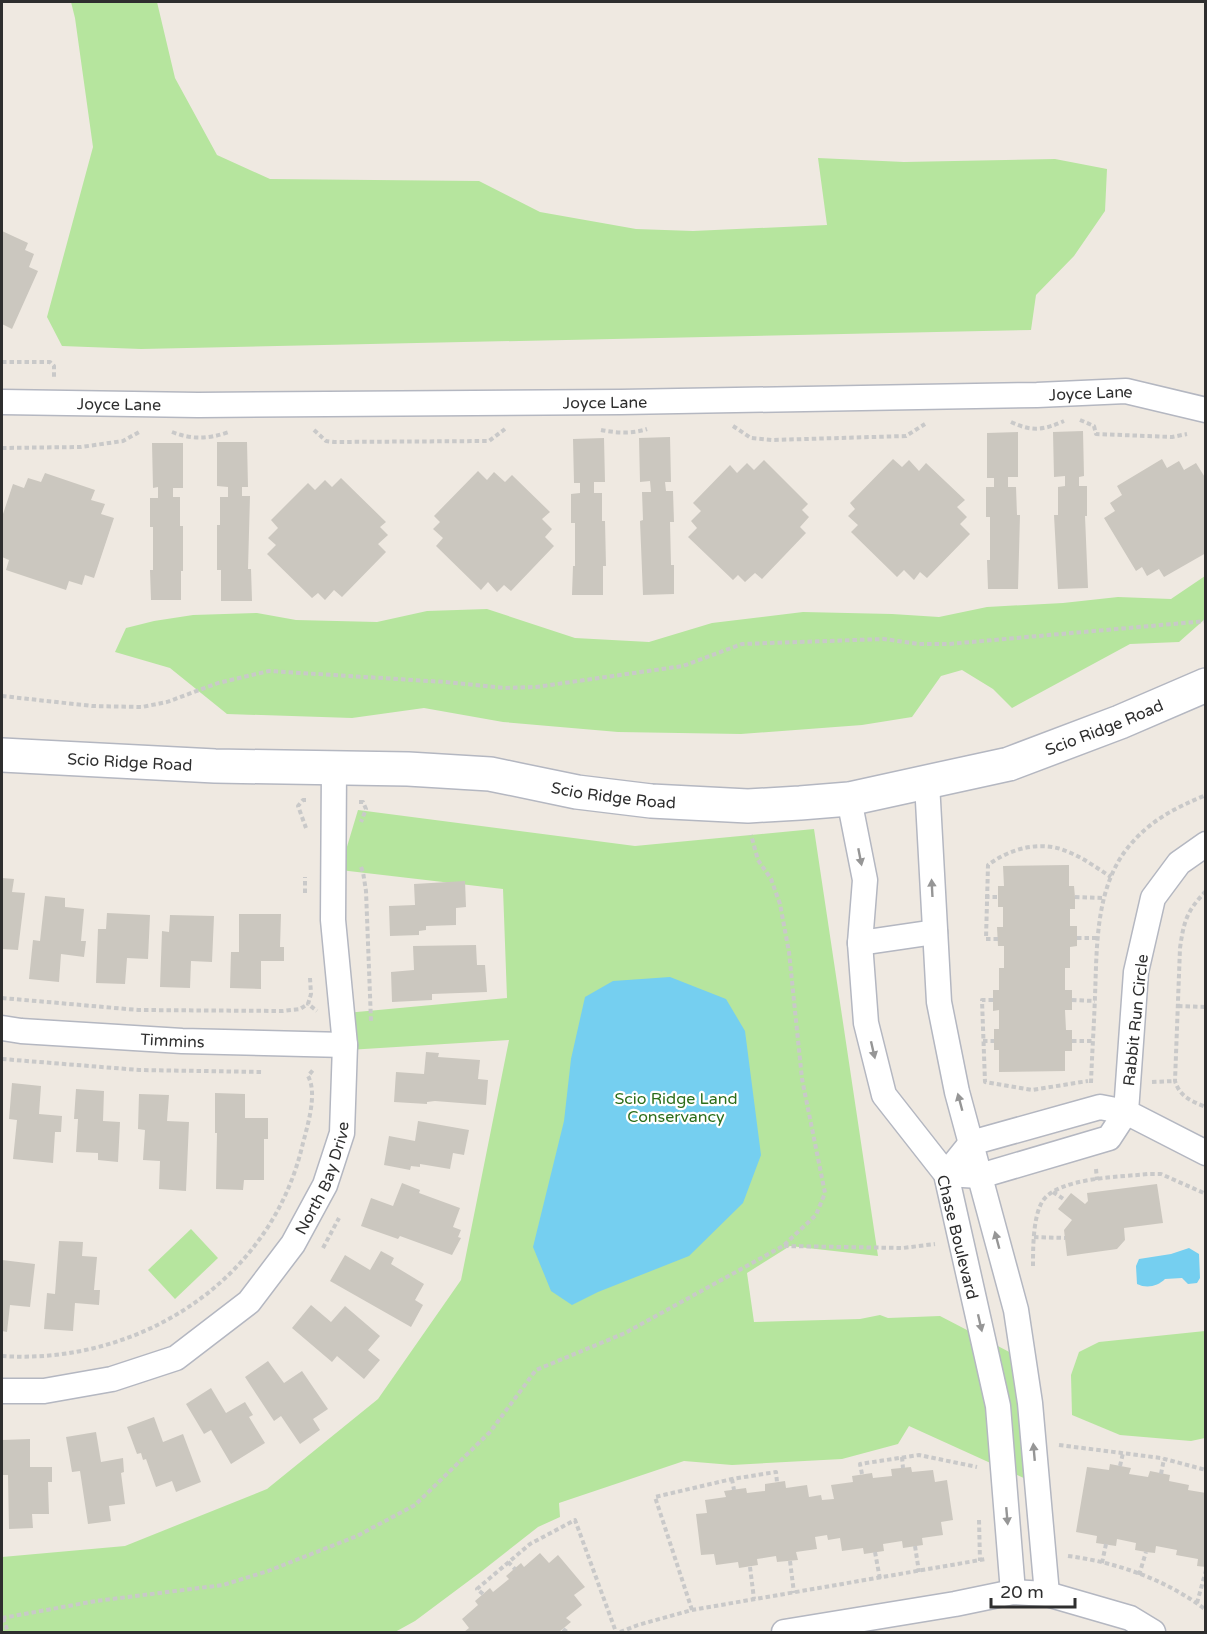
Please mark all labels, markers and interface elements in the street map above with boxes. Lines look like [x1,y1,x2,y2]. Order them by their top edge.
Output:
street label: Joyce Lane [1048,382,1135,405]
street label: Joyce Lane [563,393,647,413]
street label: Joyce Lane [77,394,161,415]
street label: Scio Ridge Road [1043,696,1167,760]
street label: Scio Ridge Road [67,749,193,776]
street label: Scio Ridge Road [549,778,676,813]
one-way arrow [856,847,865,866]
one-way arrow [928,879,937,898]
street label: Rabbit Run Circle [1119,953,1153,1087]
street label: Timmins [140,1029,205,1053]
one-way arrow [869,1041,878,1060]
park label: Scio Ridge Land Conservancy [614,1089,738,1127]
one-way arrow [955,1093,964,1111]
street label: North Bay Drive [291,1121,353,1238]
street label: Chase Boulevard [932,1173,982,1302]
one-way arrow [992,1230,1001,1248]
one-way arrow [975,1314,985,1333]
one-way arrow [1029,1442,1039,1461]
one-way arrow [1002,1506,1012,1525]
scale bar [991,1571,1075,1609]
text: 20 m [1000,1581,1044,1603]

